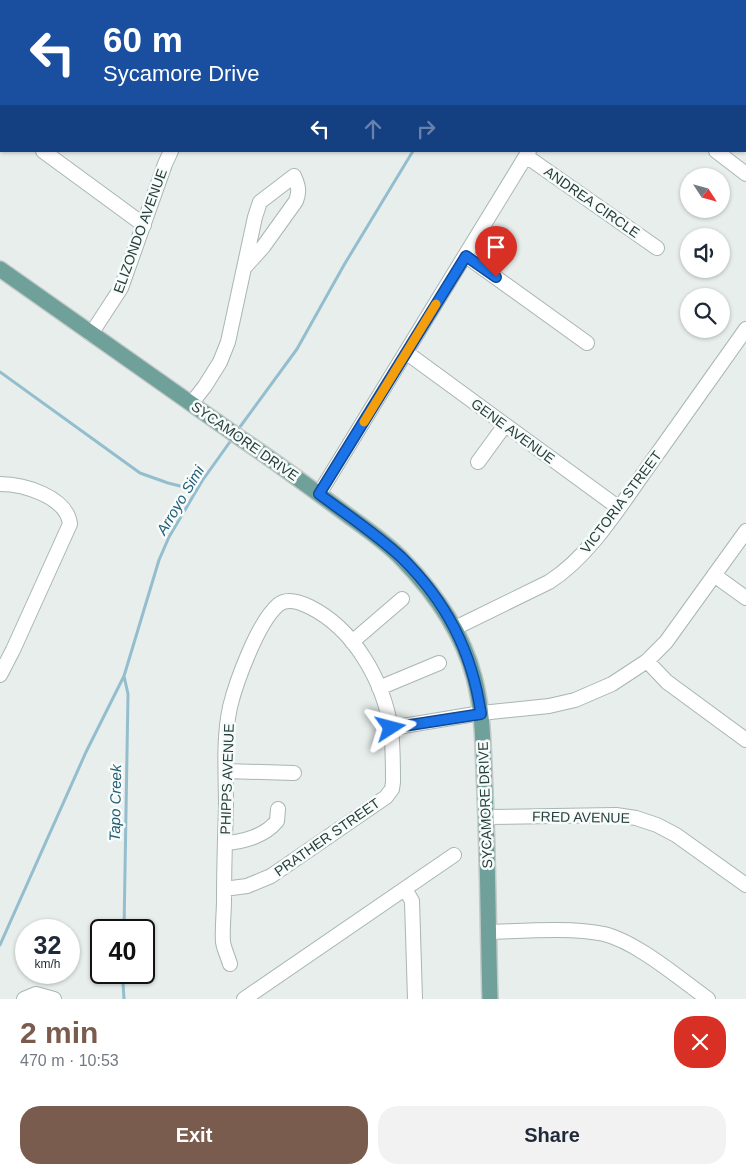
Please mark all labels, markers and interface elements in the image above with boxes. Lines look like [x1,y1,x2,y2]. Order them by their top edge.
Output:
icon: left [20,20,85,85]
text: 60 m [103,20,183,59]
text: Sycamore Drive [103,61,259,86]
icon: left [306,115,334,143]
icon: ahead [359,115,387,143]
icon: right [412,115,440,143]
street label: ANDREA CIRCLE [541,163,643,241]
street label: ELIZONDO AVENUE [110,167,170,295]
north arrow [680,168,730,218]
map controls [680,168,730,338]
pin [475,226,517,277]
button: sound [680,228,730,278]
icon: arrive [482,233,510,261]
button: search [680,288,730,338]
street label: GENE AVENUE [468,395,558,467]
street label: SYCAMORE DRIVE [188,398,302,484]
street label: VICTORIA STREET [577,447,665,556]
water label: Arroyo Simi [152,462,208,538]
position arrow [364,701,416,753]
street label: PHIPPS AVENUE [217,723,237,835]
street label: SYCAMORE DRIVE [475,741,495,869]
water label: Tapo Creek [106,763,124,842]
street label: PRATHER STREET [271,794,383,879]
street label: FRED AVENUE [532,808,630,826]
speed limit sign: 40 [90,919,155,984]
text: 32 [34,931,61,959]
text: km/h [34,957,61,971]
text: 2 min [20,1016,98,1049]
button: close [674,1016,726,1068]
text: 470 m · 10:53 [20,1052,119,1069]
button: Exit [20,1106,368,1164]
button: Share [378,1106,726,1164]

